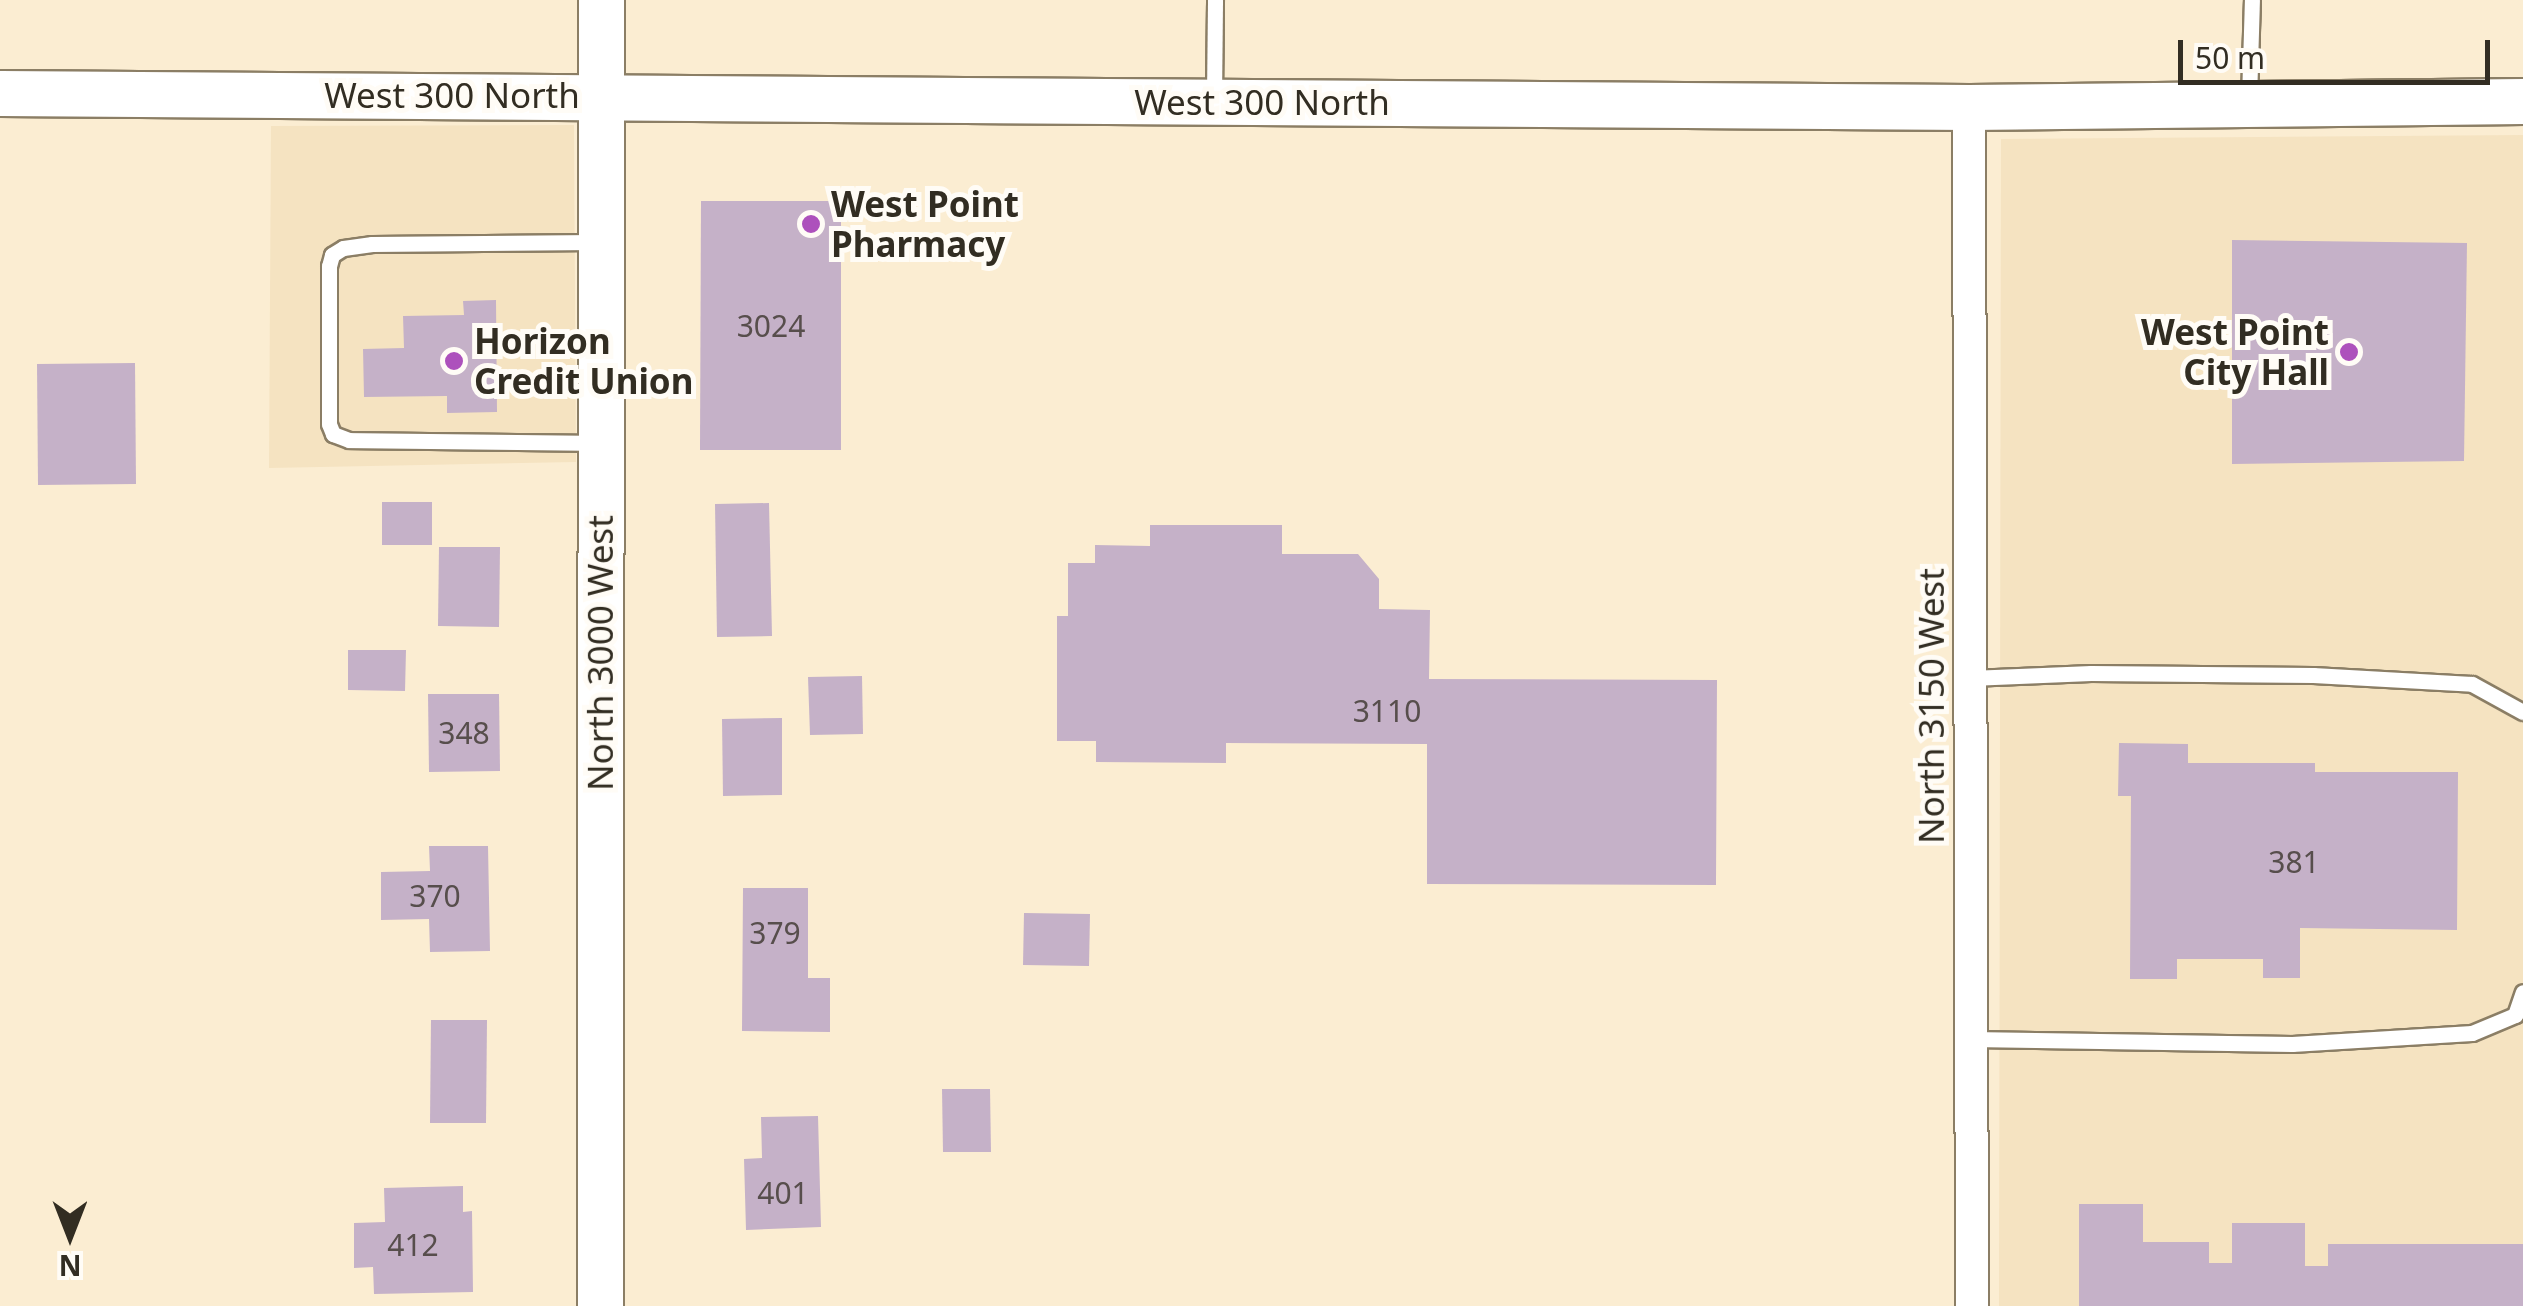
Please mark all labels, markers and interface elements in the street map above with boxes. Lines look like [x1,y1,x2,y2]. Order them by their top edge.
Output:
scale bar [2183,20,2496,82]
text: 50 m [2195,37,2265,78]
street label: West 300 North [324,74,580,116]
street label: West 300 North [1134,81,1390,123]
place label: West Point Pharmacy [831,183,1019,265]
marker: West Point Pharmacy [800,213,822,235]
house number: 3024 [737,308,805,344]
place label: West Point City Hall [2141,311,2329,393]
place label: Horizon Credit Union [474,320,693,402]
marker: West Point City Hall [2338,341,2360,363]
marker: Horizon Credit Union [443,350,465,372]
street label: North 3000 West [579,515,621,791]
street label: North 3150 West [1910,568,1952,844]
house number: 3110 [1353,693,1421,729]
house number: 348 [438,715,490,751]
house number: 381 [2268,844,2320,880]
house number: 370 [409,878,461,914]
house number: 379 [749,915,801,951]
house number: 401 [757,1175,809,1211]
north arrow [20,1186,120,1286]
house number: 412 [387,1227,439,1263]
text: N [59,1247,81,1285]

